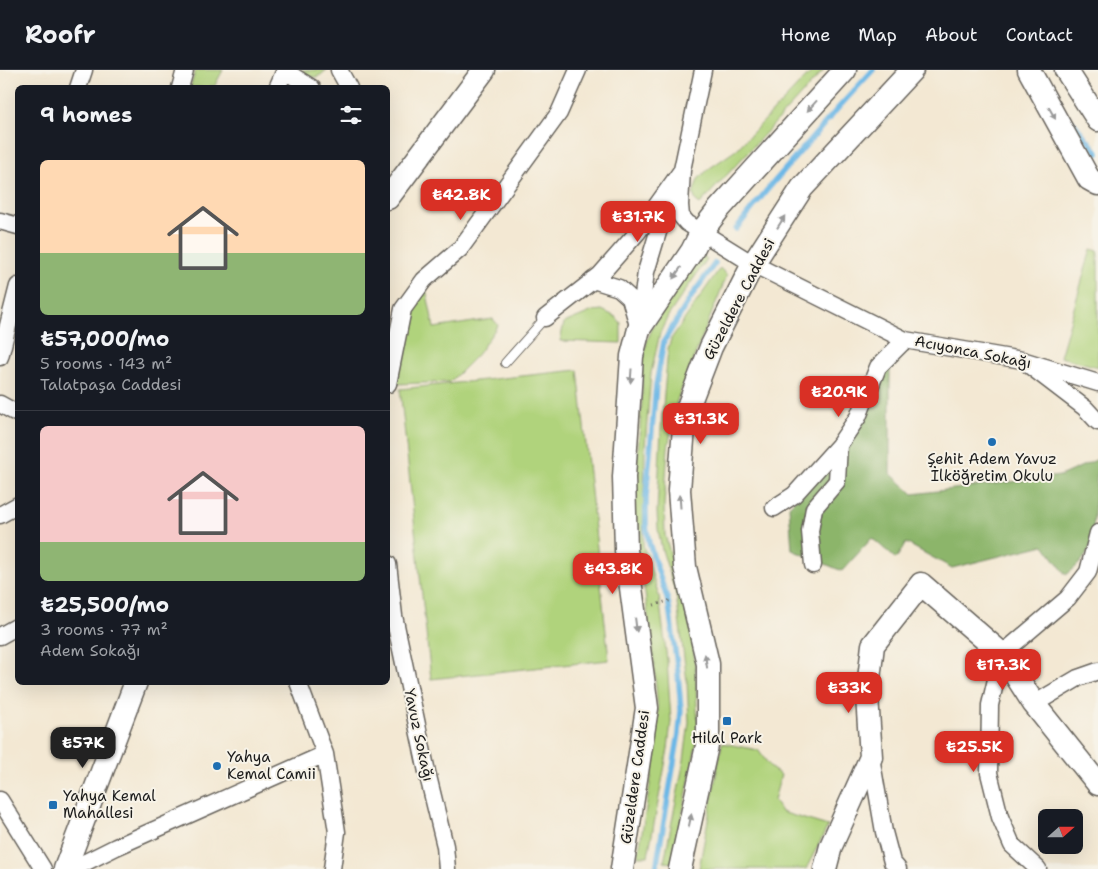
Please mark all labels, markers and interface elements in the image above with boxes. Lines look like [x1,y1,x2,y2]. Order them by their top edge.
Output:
text: Roofr [25,19,96,51]
text: Home [781,23,830,47]
text: Map [858,23,897,47]
text: About [925,23,978,47]
text: Contact [1006,23,1073,47]
one-way arrow [806,100,818,112]
text: 9 homes [40,101,132,129]
icon: filters [337,101,365,129]
one-way arrow [1048,106,1056,120]
pin: ₺42.8K [420,178,502,221]
text: ₺42.8K [432,184,490,205]
icon: home [158,193,248,283]
pin: ₺31.7K [597,200,679,243]
text: ₺31.7K [612,206,664,227]
one-way arrow [776,215,785,228]
street label: Güzeldere Caddesi [698,235,780,363]
one-way arrow [672,266,682,280]
text: ₺57,000/mo [40,325,169,353]
street label: Acıyonca Sokağı [913,331,1033,373]
text: 5 rooms · 143 m² [40,353,172,374]
one-way arrow [626,369,634,385]
text: Talatpaşa Caddesi [40,374,182,395]
pin: ₺20.9K [798,376,880,418]
text: ₺20.9K [811,381,867,402]
pin: ₺31.3K [660,402,742,445]
text: ₺31.3K [674,408,728,429]
marker: Şehit Adem Yavuz İlköğretim Okulu [986,436,998,448]
place label: Şehit Adem Yavuz İlköğretim Okulu [927,449,1057,486]
icon: home [158,458,248,548]
one-way arrow [676,493,684,509]
pin: ₺43.8K [572,552,654,595]
text: ₺43.8K [584,558,642,579]
text: ₺25,500/mo [40,591,169,619]
one-way arrow [632,618,640,634]
text: 3 rooms · 77 m² [40,619,168,640]
text: Adem Sokağı [40,640,141,661]
pin: ₺17.3K [962,648,1044,691]
one-way arrow [702,652,710,668]
text: ₺17.3K [976,654,1030,675]
pin: ₺33K [819,672,879,714]
text: ₺33K [827,677,871,698]
street label: Yavuz Sokağı [399,687,439,783]
street label: Güzeldere Caddesi [616,709,654,845]
marker: Hilal Park [721,715,733,727]
pin: ₺57K [53,726,113,769]
place label: Hilal Park [692,728,762,748]
pin: ₺25.5K [933,730,1015,773]
text: ₺57K [62,732,104,753]
text: ₺25.5K [946,736,1002,757]
place label: Yahya Kemal Camii [227,747,316,784]
marker: Yahya Kemal Camii [211,760,223,772]
place label: Yahya Kemal Mahallesi [63,786,156,823]
marker: Yahya Kemal Mahallesi [47,799,59,811]
north arrow [1038,809,1082,854]
map controls [1038,809,1083,854]
one-way arrow [686,814,694,829]

